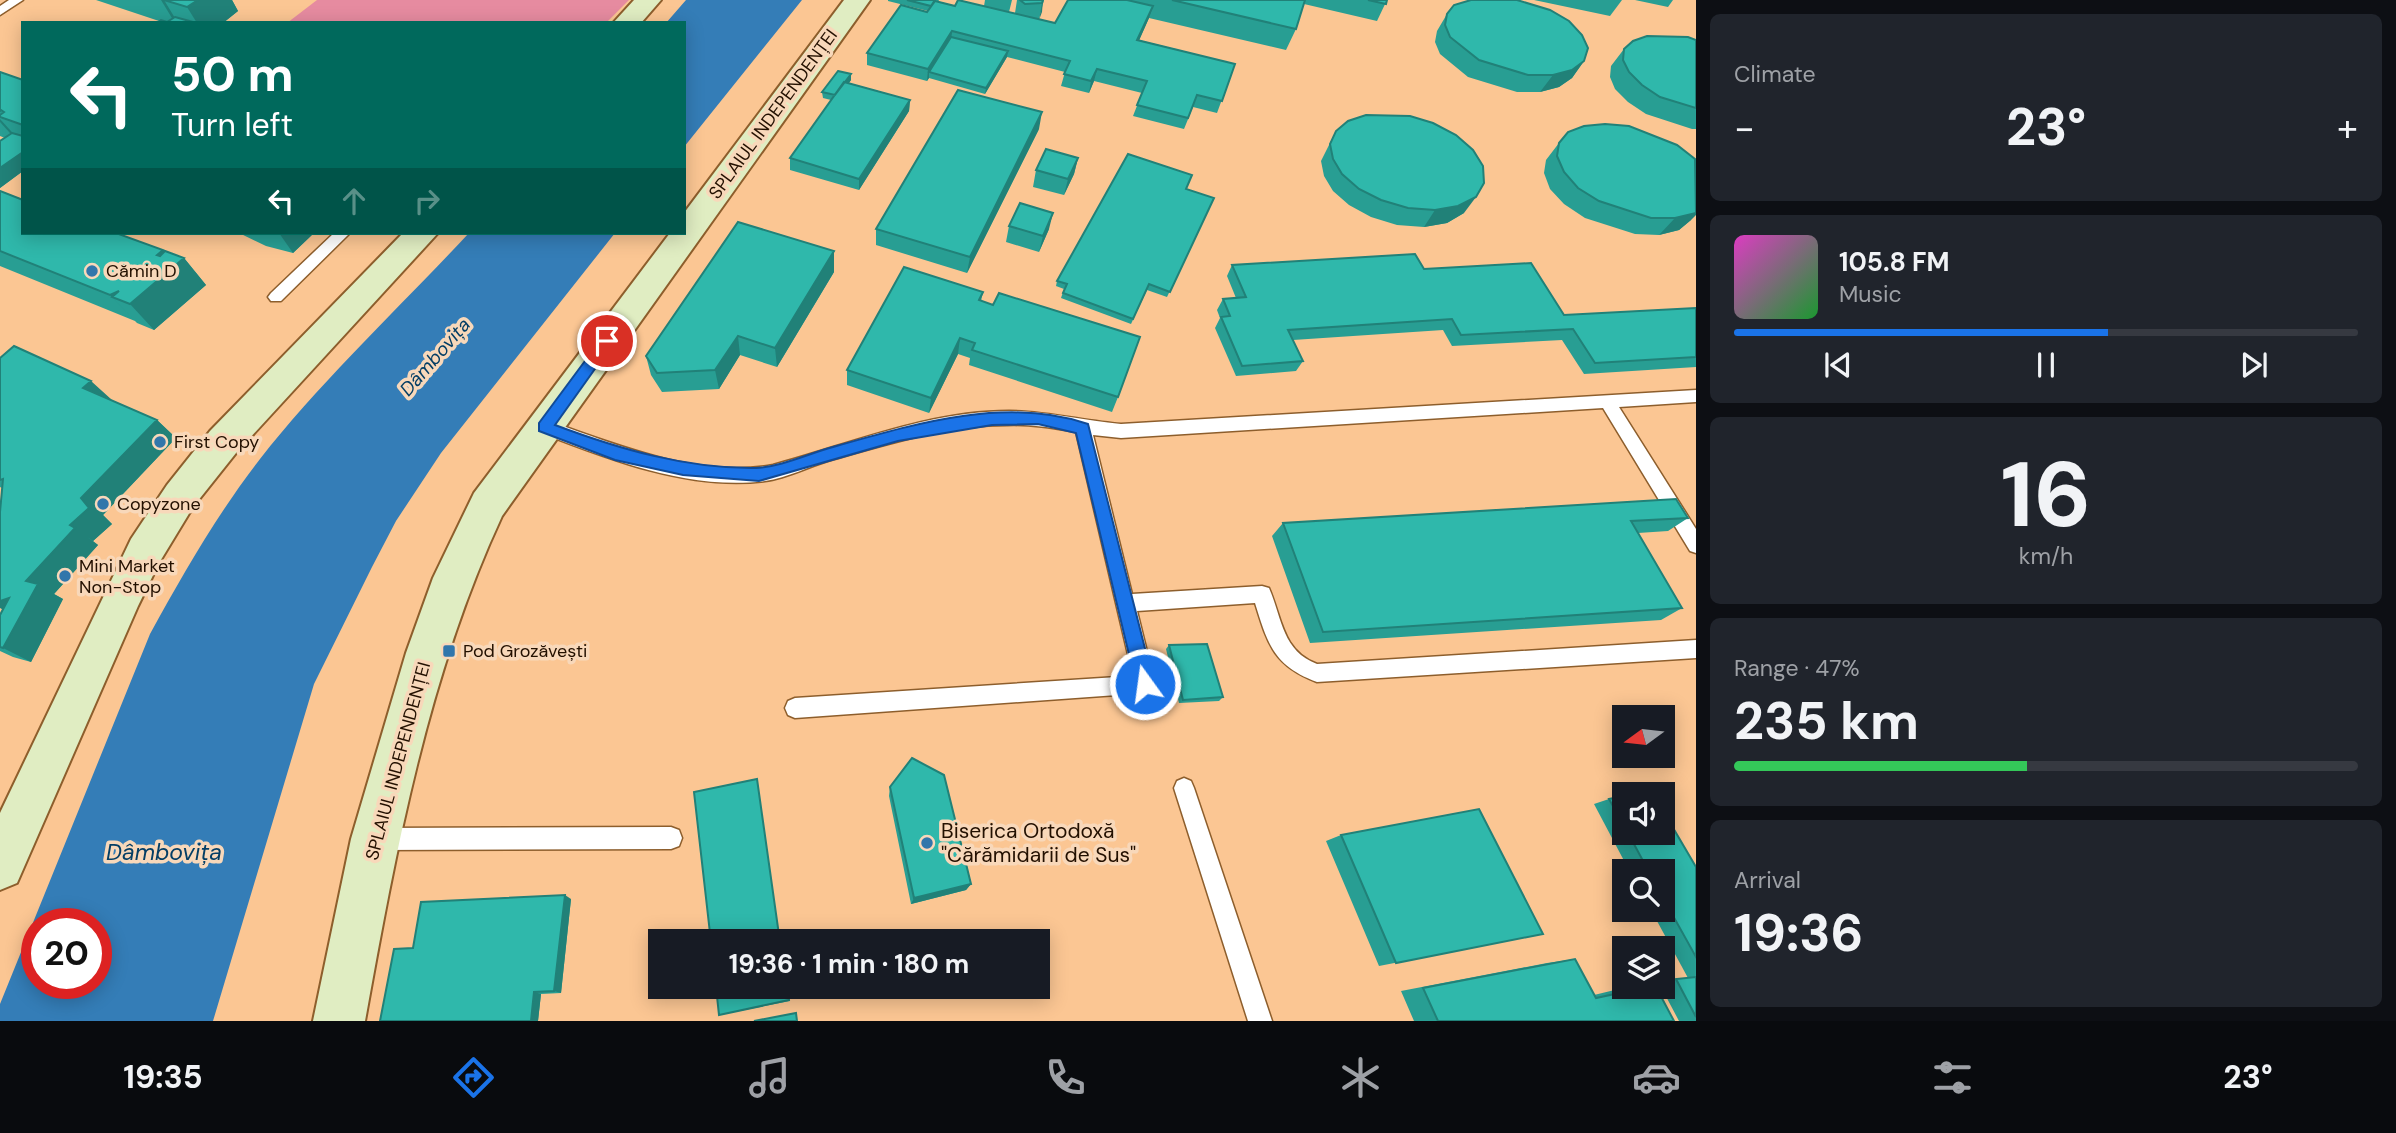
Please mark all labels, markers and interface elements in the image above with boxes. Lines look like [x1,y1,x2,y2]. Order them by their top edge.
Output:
street label: SPLAIUL INDEPENDENȚEI [703,24,843,204]
text: 50 m [171,42,294,106]
icon: left [56,49,147,140]
text: Climate [1734,59,1816,89]
text: 23° [2006,93,2086,161]
text: − [1734,103,1755,153]
text: + [2337,103,2358,153]
text: Turn left [171,104,293,146]
icon: left [262,182,300,220]
icon: ahead [335,182,373,220]
icon: right [408,182,446,220]
text: 105.8 FM [1839,245,1950,279]
place label: Cămin D [106,259,177,283]
marker: Cămin D [84,263,100,279]
text: Music [1839,279,1902,309]
pin [577,311,637,371]
water label: Dâmbovița [394,313,476,401]
icon: arrive [588,322,626,360]
icon: previous [1819,346,1857,384]
icon: pause [2027,346,2065,384]
icon: next [2235,346,2273,384]
place label: First Copy [174,430,259,454]
marker: First Copy [152,434,168,450]
text: 16 [2001,436,2091,554]
place label: Copyzone [117,492,201,516]
marker: Copyzone [95,496,111,512]
text: km/h [2019,541,2073,571]
place label: Mini Market Non-Stop [79,554,175,599]
marker: Mini Market Non-Stop [57,568,73,584]
place label: Pod Grozăvești [463,639,587,663]
marker: Pod Grozăvești [441,643,457,659]
position arrow [1108,647,1182,721]
text: Range · 47% [1734,653,1860,683]
street label: SPLAIUL INDEPENDENȚEI [360,659,436,863]
text: 235 km [1734,687,1919,755]
north arrow [1612,705,1675,768]
map controls [1612,705,1675,999]
button: sound [1612,782,1675,845]
place label: Biserica Ortodoxă "Cărămidarii de Sus" [941,817,1136,869]
marker: Biserica Ortodoxă "Cărămidarii de Sus" [919,835,935,851]
water label: Dâmbovița [106,837,222,867]
button: search [1612,859,1675,922]
text: Arrival [1734,865,1801,895]
text: 19:36 [1734,899,1863,967]
speed limit sign: 20 [21,908,112,999]
button: layers [1612,936,1675,999]
text: 19:36 · 1 min · 180 m [729,947,969,981]
icon: directions [449,1053,498,1102]
icon: music [745,1053,794,1102]
icon: phone [1041,1053,1090,1102]
icon: climate [1336,1053,1385,1102]
icon: car [1632,1053,1681,1102]
icon: filters [1928,1053,1977,1102]
text: 19:35 [123,1056,203,1098]
text: 23° [2223,1056,2273,1098]

